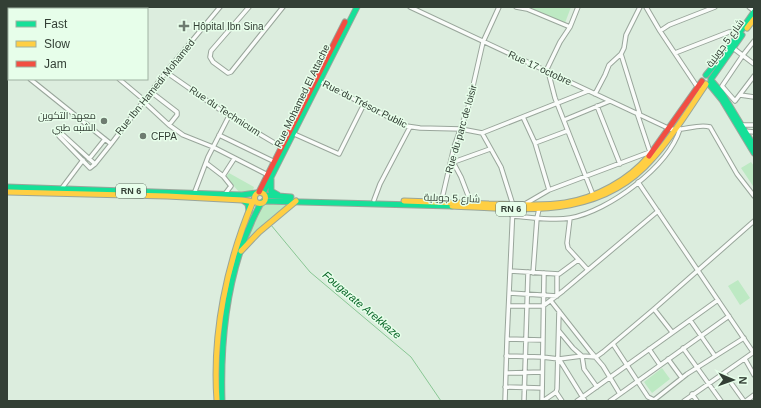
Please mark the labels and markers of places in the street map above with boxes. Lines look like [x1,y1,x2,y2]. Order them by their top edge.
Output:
marker: Hôpital Ibn Sina [178,20,190,32]
place label: Hôpital Ibn Sina [193,21,264,32]
place label: معهد التكوين الشبه طبي [38,110,96,135]
marker: معهد التكوين الشبه طبي [99,116,109,126]
marker: CFPA [138,131,148,141]
place label: CFPA [151,131,177,142]

